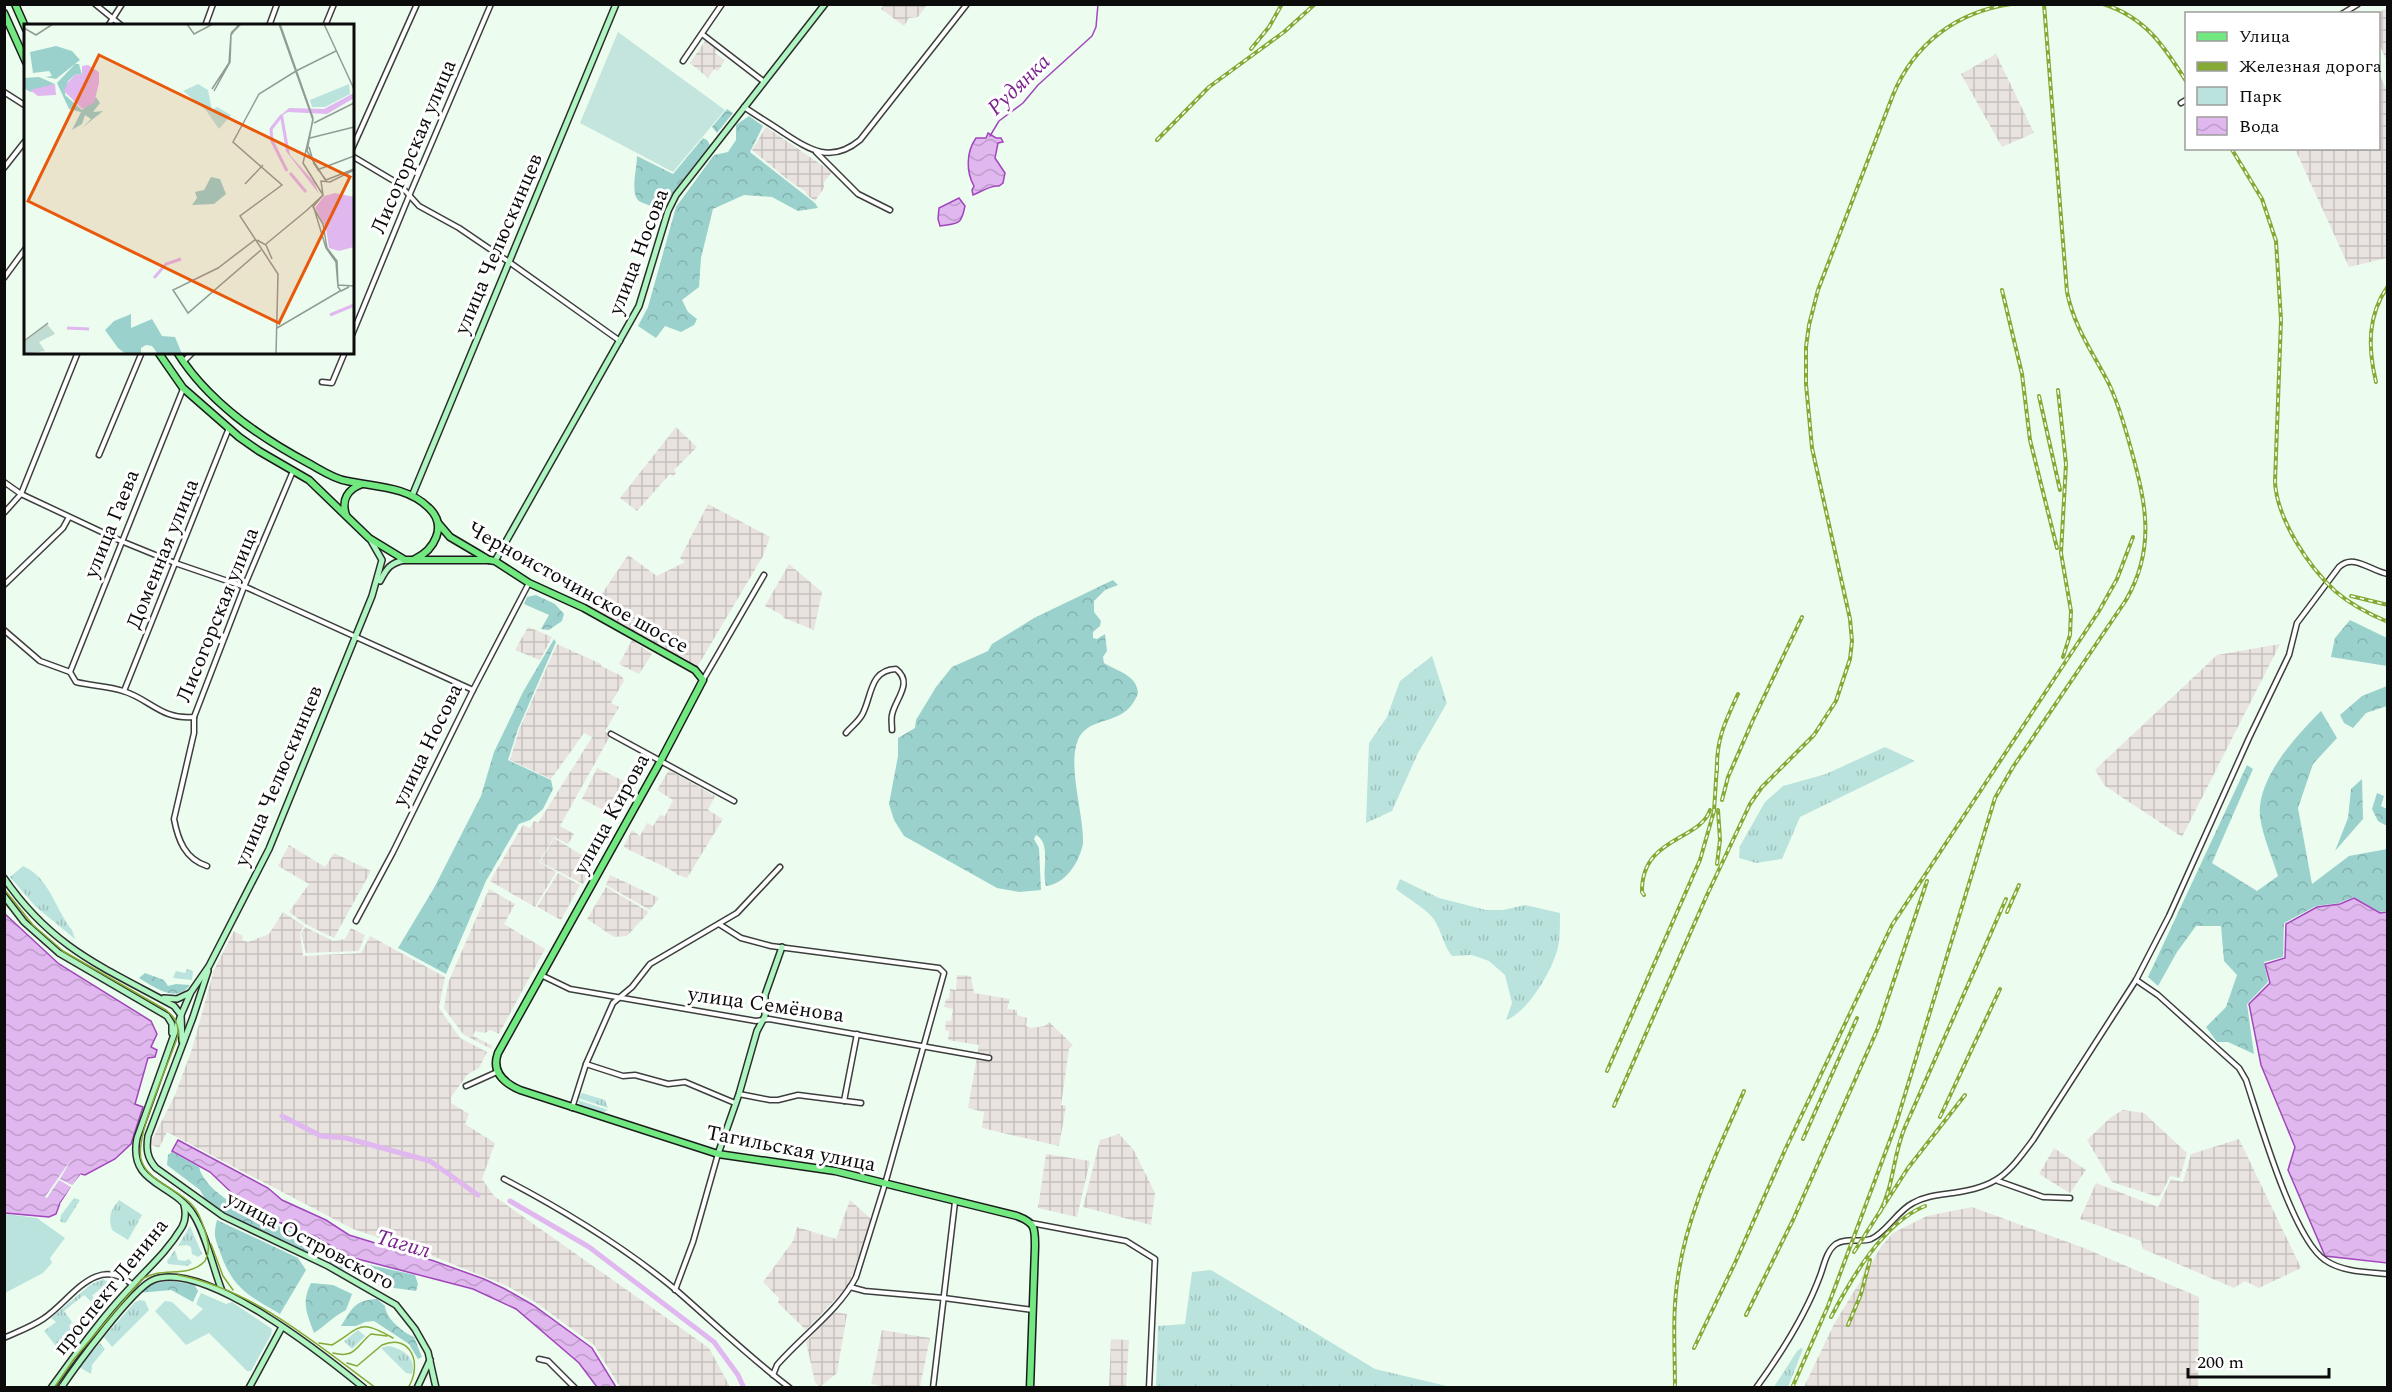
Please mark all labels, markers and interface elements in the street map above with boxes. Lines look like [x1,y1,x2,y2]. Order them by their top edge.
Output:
legend [2185,12,2380,150]
text: Улица [2239,23,2290,50]
inset map [24,24,354,354]
water label: Рудянка [980,46,1058,124]
text: Железная дорога [2239,53,2382,80]
street label: Лисогорская улица [363,54,466,239]
text: Парк [2239,83,2282,110]
text: Вода [2239,113,2279,140]
street label: улица Челюскинцев [446,148,552,341]
street label: улица Носова [600,183,678,321]
street label: улица Гаева [75,464,149,584]
street label: Доменная улица [118,473,208,634]
street label: Черноисточинское шоссе [461,514,695,662]
street label: Лисогорская улица [168,522,268,708]
street label: улица Носова [384,678,472,813]
street label: улица Челюскинцев [226,680,332,873]
street label: улица Кирова [565,747,659,881]
street label: улица Семёнова [685,978,847,1032]
street label: Тагильская улица [703,1117,879,1181]
street label: улица Островского [219,1183,400,1299]
street label: проспект Ленина [46,1211,177,1363]
water label: Тагил [372,1221,434,1268]
scale bar [2188,1341,2329,1379]
text: 200 m [2197,1349,2244,1376]

